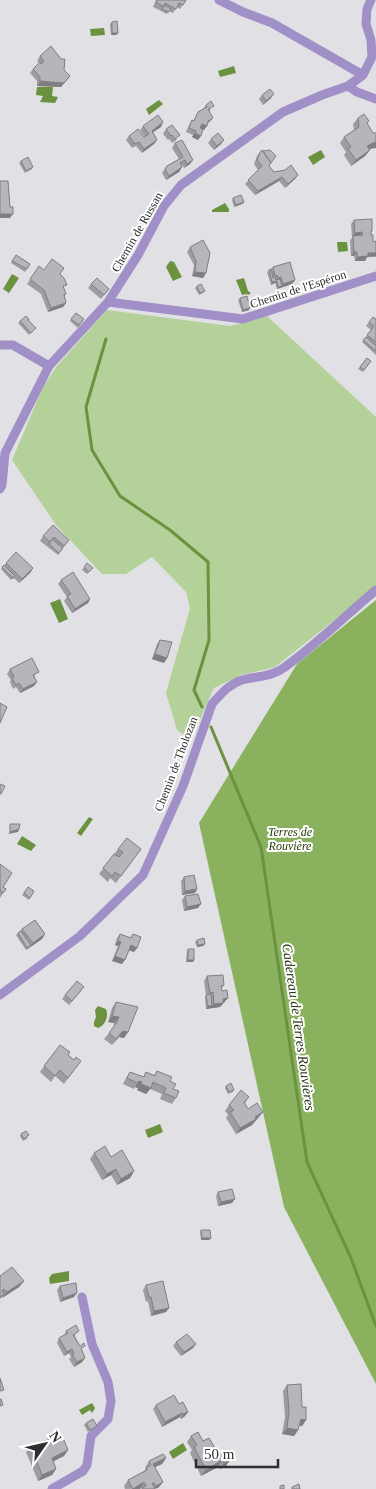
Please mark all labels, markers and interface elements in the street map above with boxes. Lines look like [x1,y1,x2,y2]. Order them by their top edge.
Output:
street label: Chemin de Russan [108,190,166,274]
street label: Chemin de l'Espéron [248,267,348,311]
street label: Chemin de Tholozan [151,715,201,813]
park label: Terres de Rouvière [268,825,313,853]
water label: Cadereau de Terres Rouvières [279,943,318,1112]
north arrow [20,1419,70,1469]
text: N [46,1429,64,1445]
scale bar [196,1436,278,1468]
text: 50 m [204,1446,235,1462]

